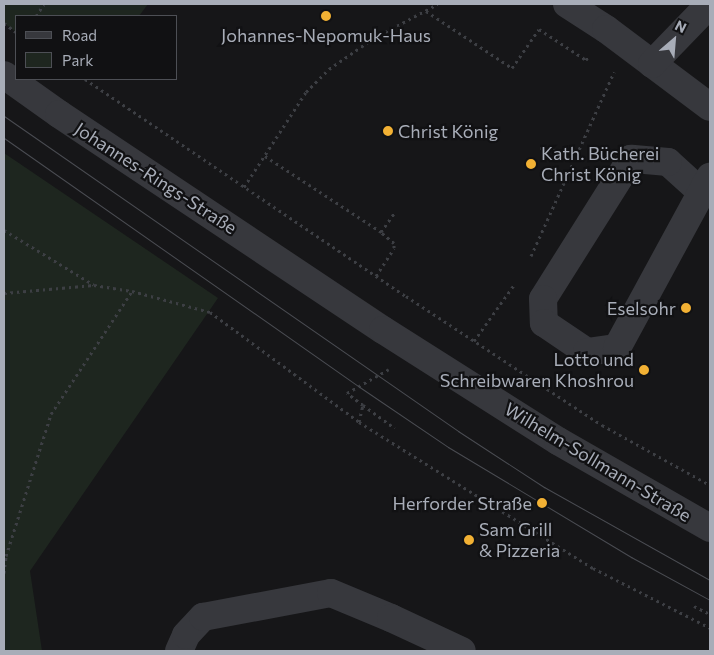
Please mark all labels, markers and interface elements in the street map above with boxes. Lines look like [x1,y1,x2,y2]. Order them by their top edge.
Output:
marker: Johannes-Nepomuk-Haus [320,10,332,22]
legend [15,15,178,80]
north arrow [649,15,699,65]
text: N [673,16,690,36]
place label: Johannes-Nepomuk-Haus [221,24,431,46]
text: Road [62,26,97,44]
text: Park [62,51,93,69]
street label: Johannes-Rings-Straße [71,118,241,238]
place label: Christ König [398,120,498,142]
marker: Christ König [382,125,394,137]
place label: Kath. Bücherei Christ König [541,143,659,186]
marker: Kath. Bücherei Christ König [525,158,537,170]
place label: Eselsohr [607,297,676,319]
marker: Eselsohr [680,302,692,314]
place label: Lotto und Schreibwaren Khoshrou [440,349,634,392]
marker: Lotto und Schreibwaren Khoshrou [638,364,650,376]
street label: Wilhelm-Sollmann-Straße [501,398,695,526]
place label: Herforder Straße [392,492,532,514]
marker: Herforder Straße [536,497,548,509]
place label: Sam Grill & Pizzeria [479,519,560,562]
marker: Sam Grill & Pizzeria [463,534,475,546]

